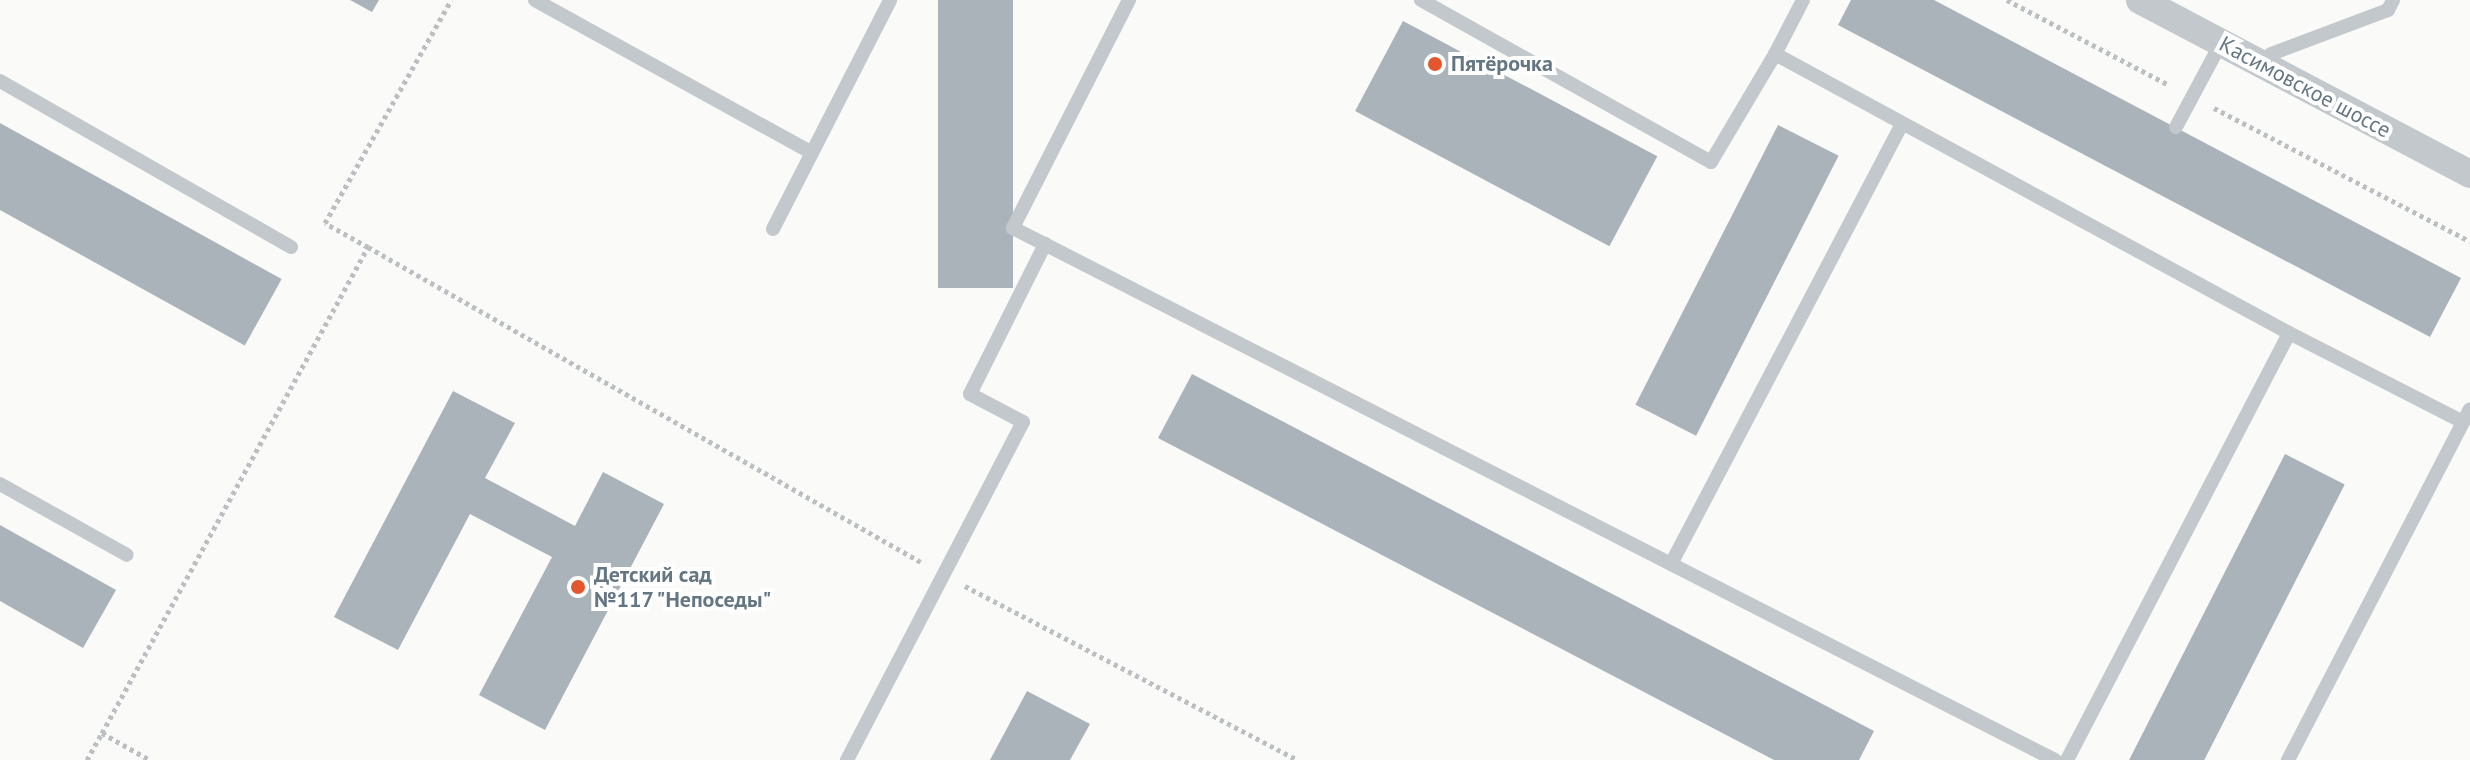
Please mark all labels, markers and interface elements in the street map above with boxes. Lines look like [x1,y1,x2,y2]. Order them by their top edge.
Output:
street label: Касимовское шоссе [2215,31,2395,143]
place label: Пятёрочка [1451,51,1553,77]
marker: Пятёрочка [1426,55,1444,73]
place label: Детский сад №117 "Непоседы" [594,561,774,612]
marker: Детский сад №117 "Непоседы" [569,578,587,596]

